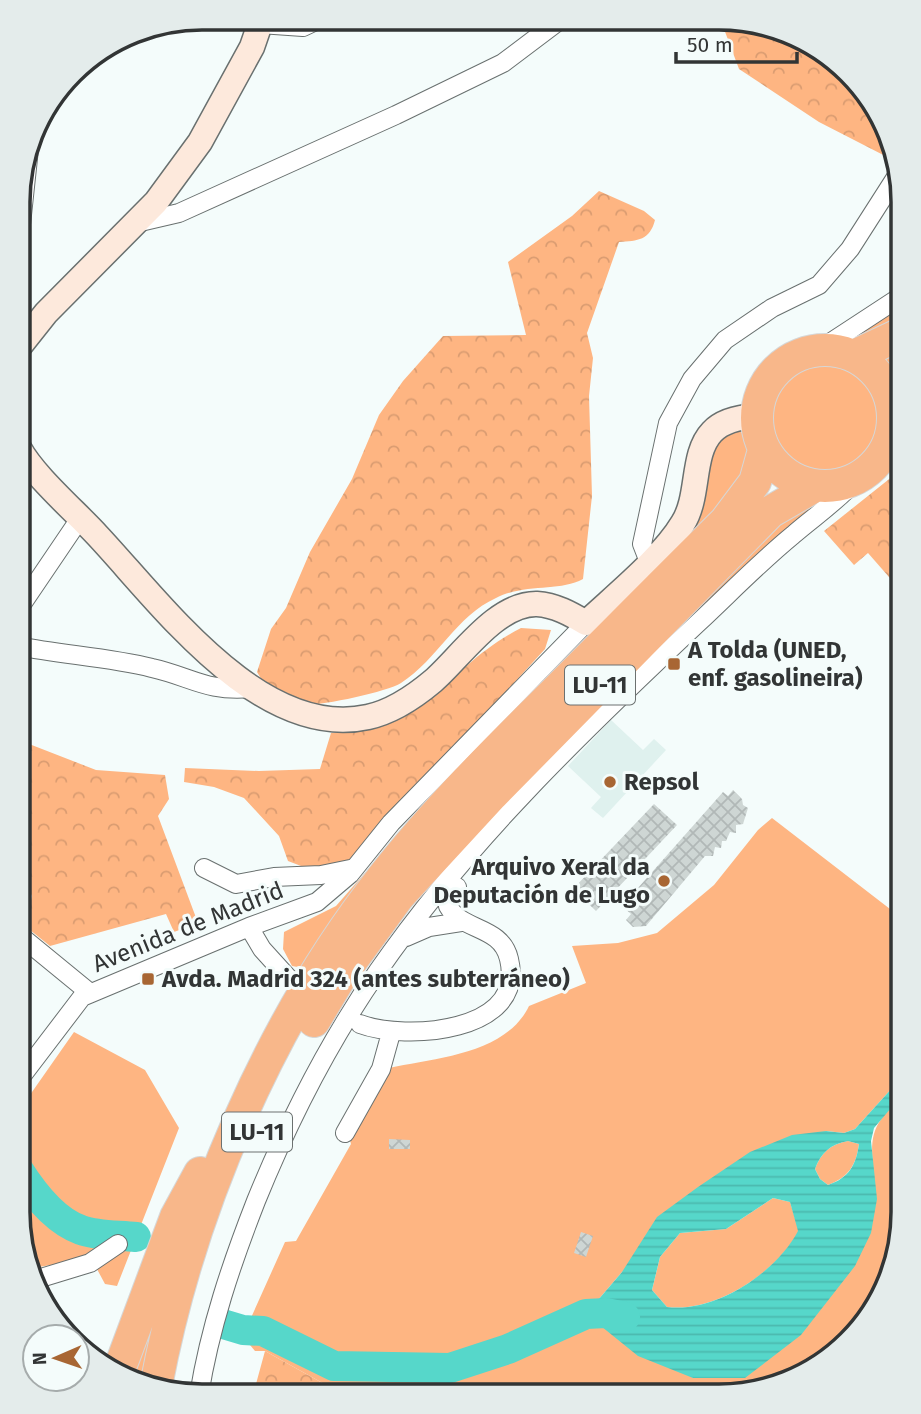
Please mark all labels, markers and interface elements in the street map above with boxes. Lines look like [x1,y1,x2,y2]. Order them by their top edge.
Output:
scale bar [676,21,797,65]
text: 50 m [687,32,733,58]
place label: A Tolda (UNED, enf. gasolineira) [687,636,863,692]
marker: A Tolda (UNED, enf. gasolineira) [666,656,682,672]
road number: LU-11 [565,666,635,705]
place label: Repsol [624,768,700,796]
marker: Repsol [602,774,618,790]
place label: Arquivo Xeral da Deputación de Lugo [433,853,650,909]
marker: Arquivo Xeral da Deputación de Lugo [656,873,672,889]
street label: Avenida de Madrid [88,876,288,978]
place label: Avda. Madrid 324 (antes subterráneo) [161,965,570,993]
marker: Avda. Madrid 324 (antes subterráneo) [140,971,156,987]
road number: LU-11 [222,1112,292,1152]
north arrow [21,1323,91,1393]
text: N [28,1352,51,1365]

